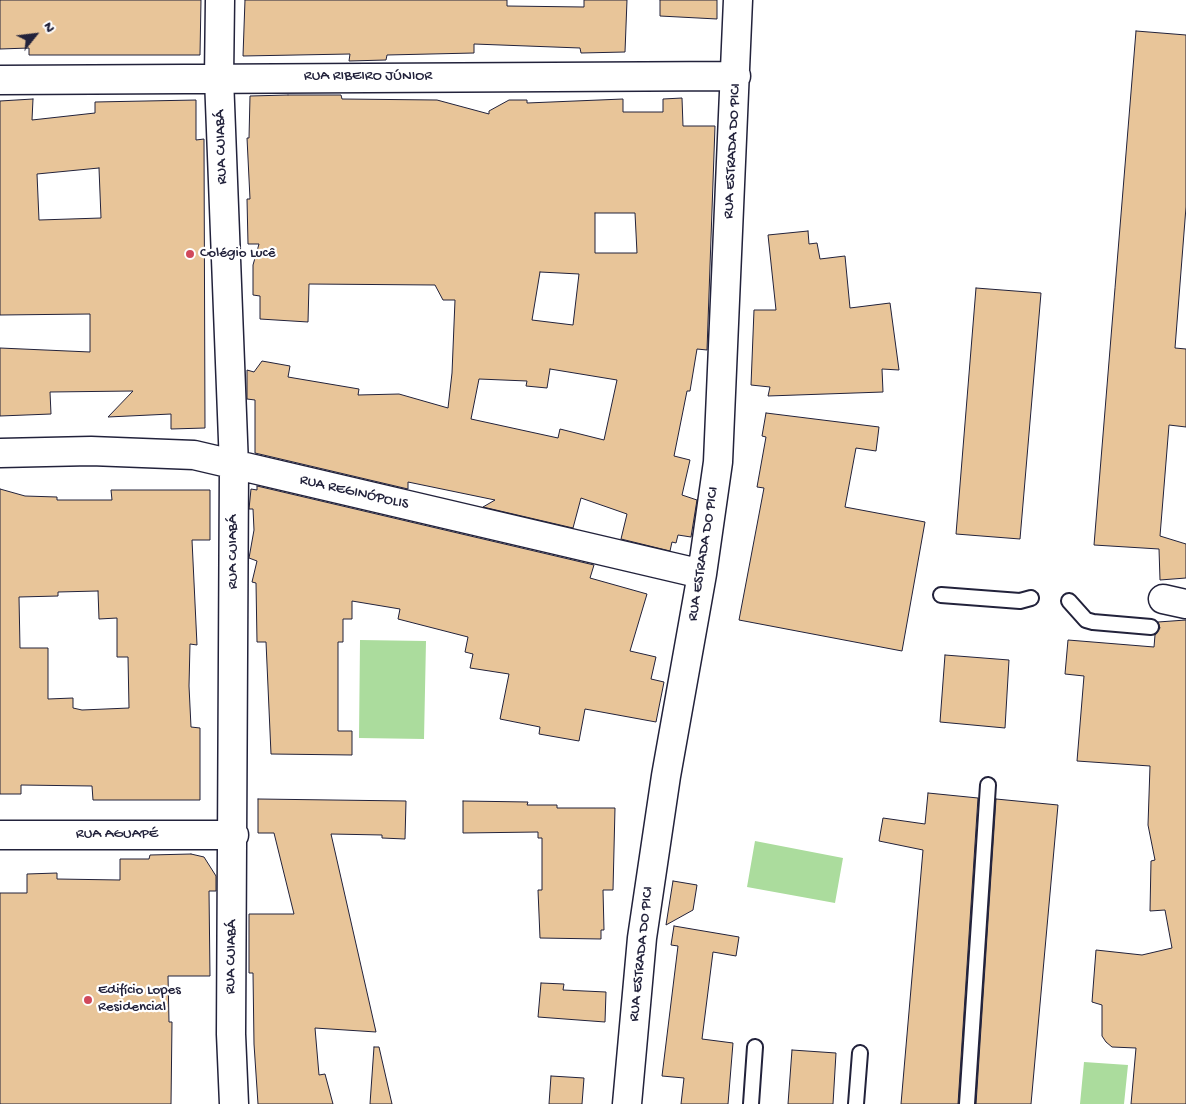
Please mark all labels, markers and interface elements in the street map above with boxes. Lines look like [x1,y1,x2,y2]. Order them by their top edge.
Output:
north arrow [10,10,60,60]
text: N [39,19,58,36]
street label: RUA RIBEIRO JÚNIOR [304,68,432,86]
street label: RUA ESTRADA DO PICI [720,83,746,219]
street label: RUA CUIABÁ [212,109,232,185]
place label: Colégio Lucê [200,245,275,263]
marker: Colégio Lucê [184,248,196,260]
street label: RUA REGINÓPOLIS [298,472,410,514]
street label: RUA ESTRADA DO PICI [684,486,724,622]
street label: RUA CUIABÁ [225,515,243,589]
street label: RUA AGUAPÉ [76,826,158,844]
street label: RUA ESTRADA DO PICI [626,886,658,1022]
street label: RUA CUIABÁ [222,920,242,994]
place label: Edifício Lopes Residencial [98,982,181,1017]
marker: Edifício Lopes Residencial [82,994,94,1006]

